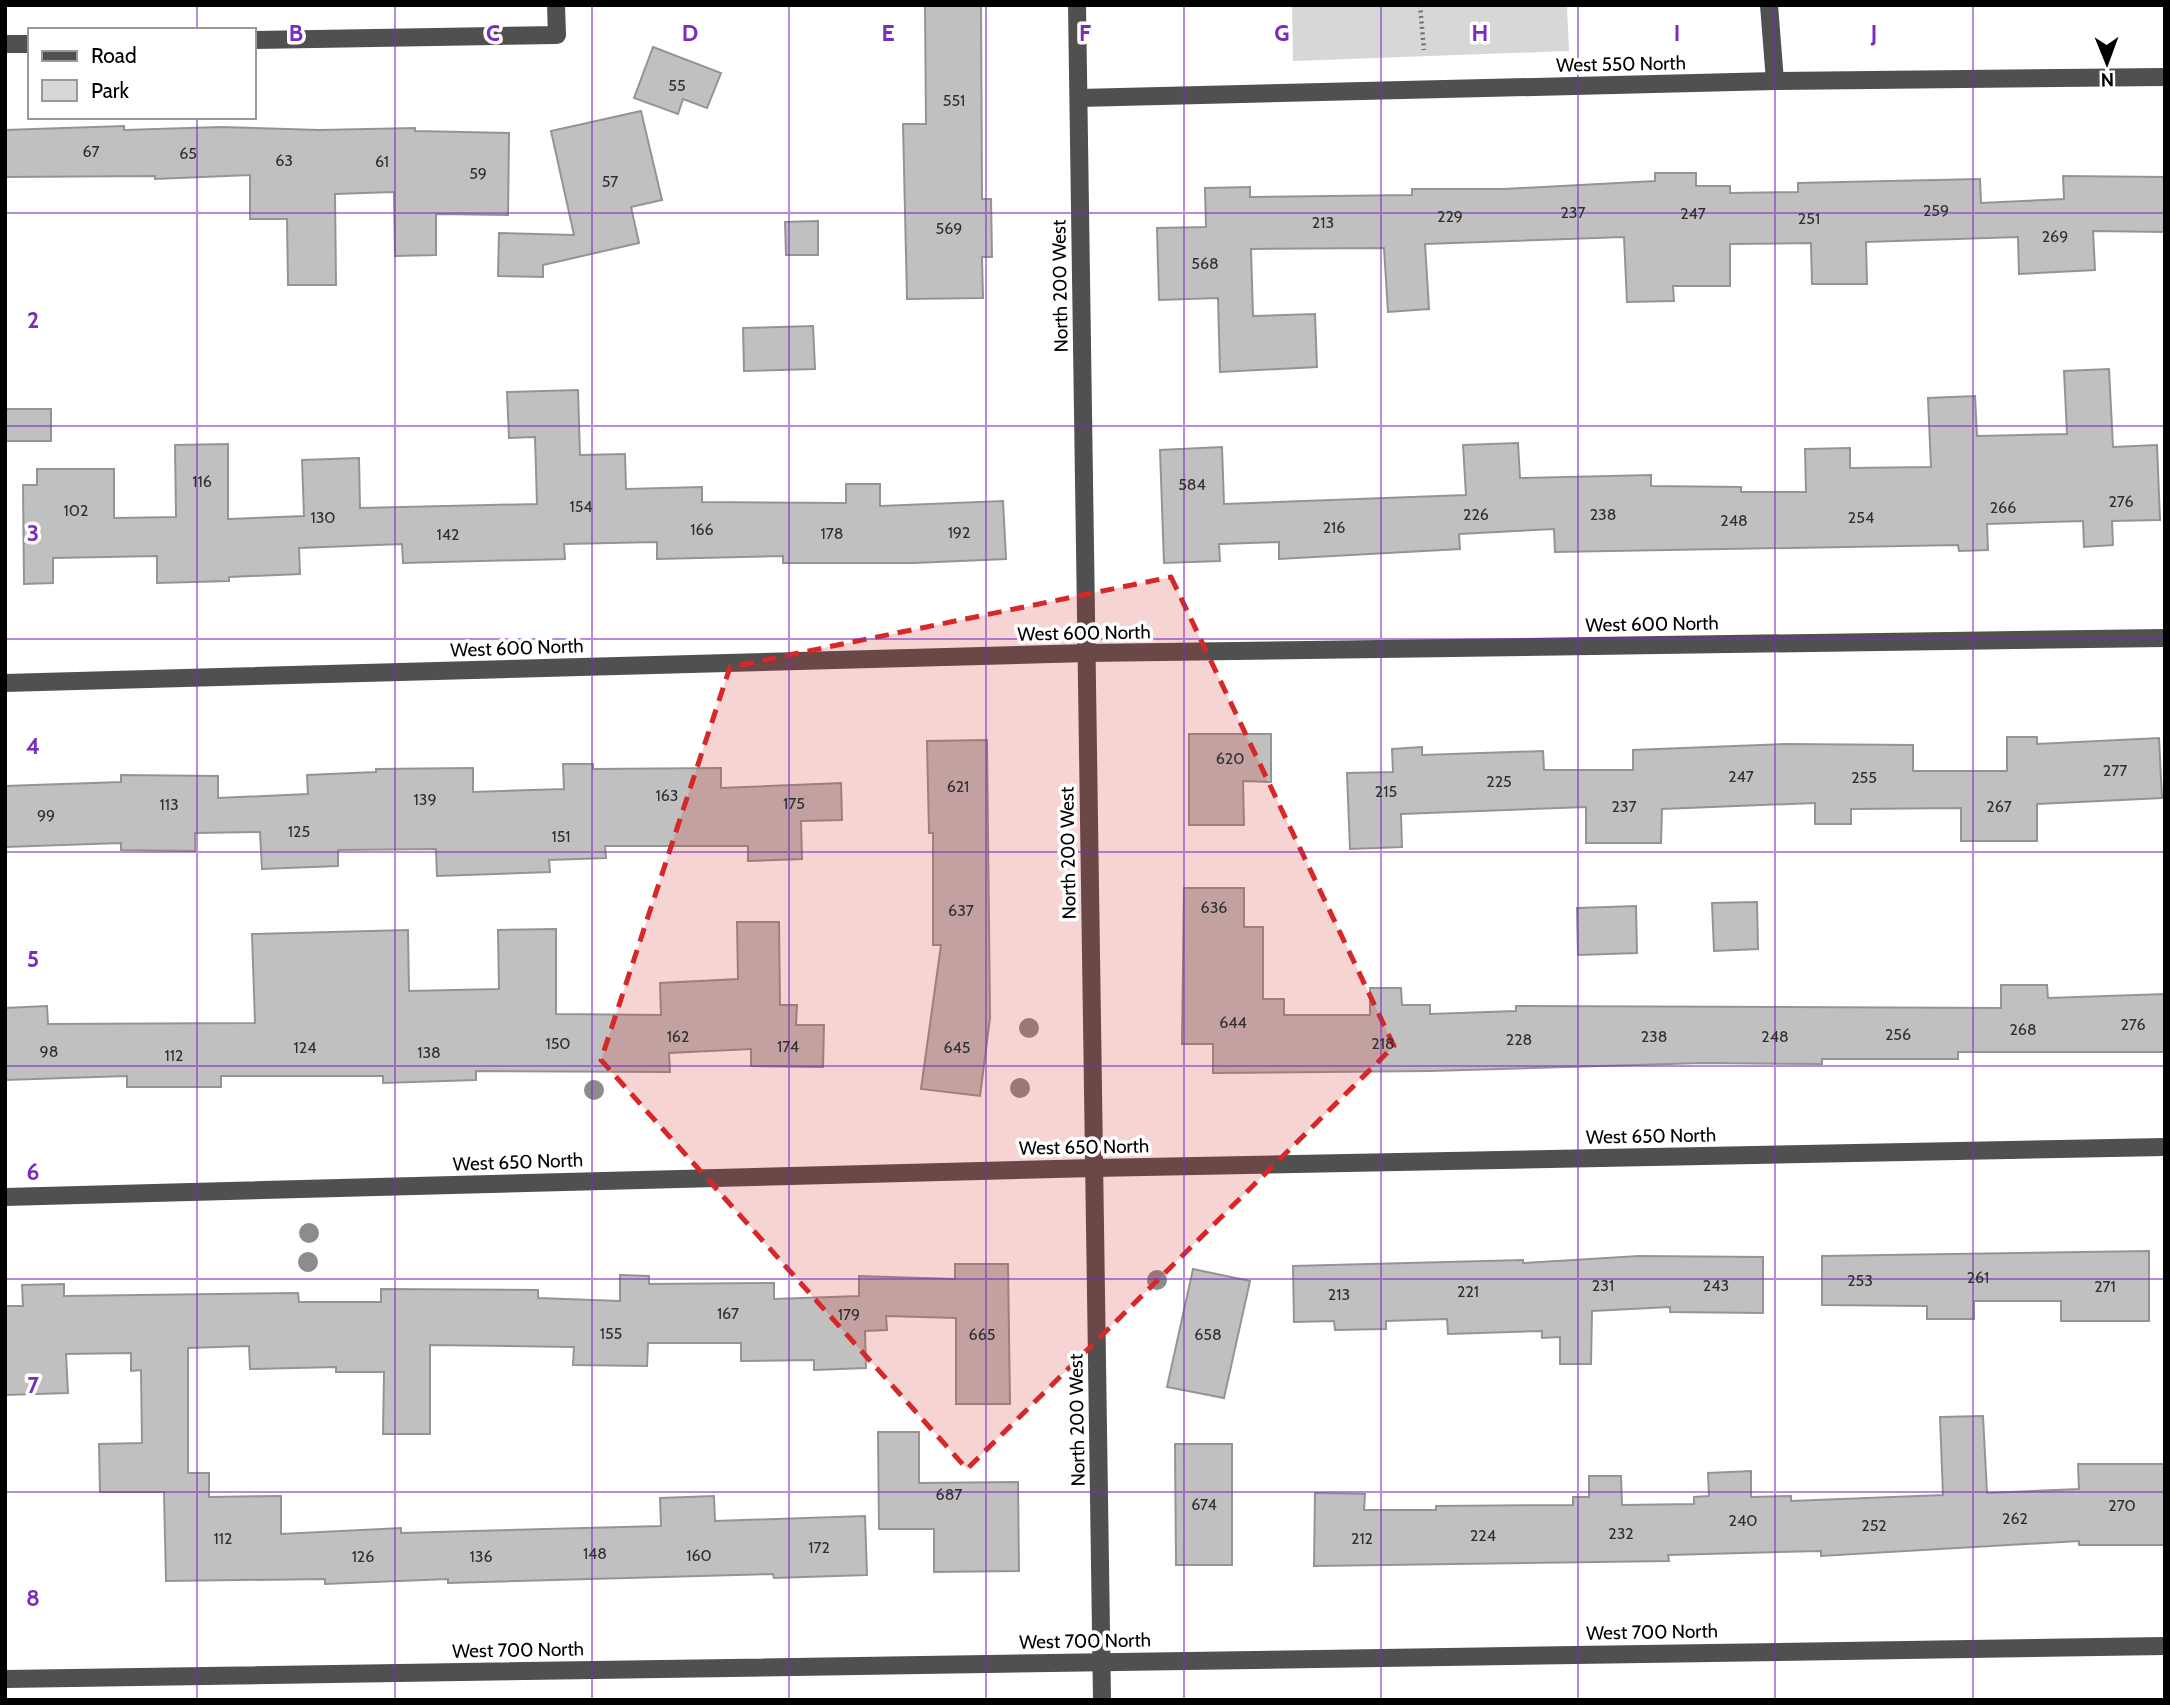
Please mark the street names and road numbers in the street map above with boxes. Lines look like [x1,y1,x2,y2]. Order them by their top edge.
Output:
street label: West 550 North [1556,51,1686,77]
street label: North 200 West [1047,219,1073,352]
street label: West 600 North [1585,611,1719,637]
street label: West 600 North [1017,620,1151,646]
street label: West 600 North [450,634,584,662]
street label: North 200 West [1055,786,1081,919]
street label: West 650 North [1586,1123,1716,1149]
street label: West 650 North [1019,1134,1149,1160]
street label: West 650 North [452,1148,584,1176]
street label: North 200 West [1064,1353,1090,1486]
street label: West 700 North [1586,1619,1718,1645]
street label: West 700 North [1019,1628,1151,1654]
street label: West 700 North [452,1637,584,1663]

